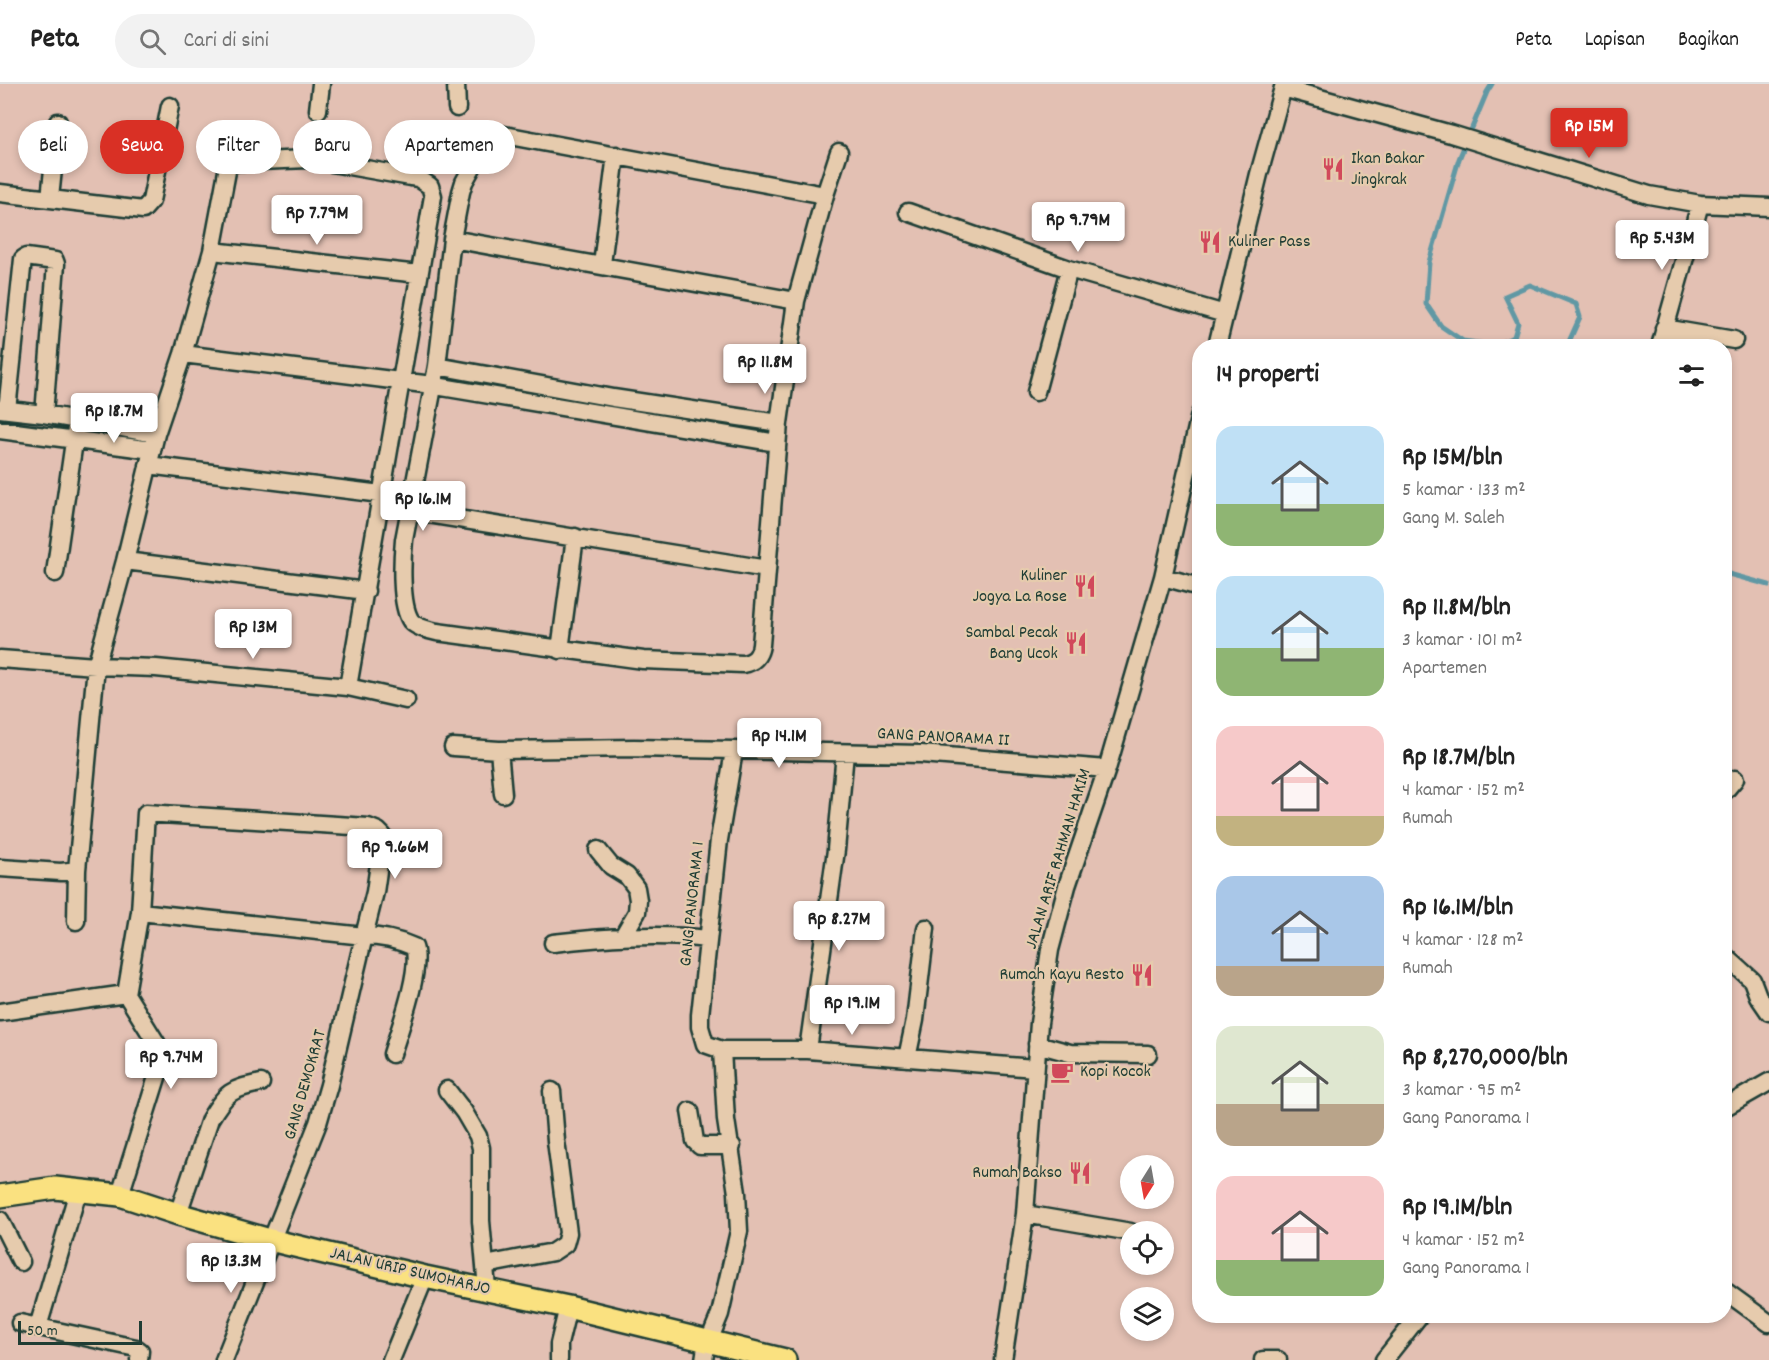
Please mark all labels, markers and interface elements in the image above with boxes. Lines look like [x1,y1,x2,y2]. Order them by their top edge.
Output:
search box [115,14,535,68]
text: Peta [30,21,79,61]
icon: search [136,25,169,58]
text: Cari di sini [184,26,269,57]
text: Peta [1515,26,1552,56]
text: Lapisan [1585,26,1645,56]
text: Bagikan [1678,26,1739,56]
pin: Rp 15M [1540,108,1638,159]
text: Rp 15M [1565,113,1613,141]
chip: Beli [18,120,88,174]
chip: Sewa [100,120,184,174]
chip: Filter [196,120,281,174]
chip: Baru [293,120,372,174]
chip: Apartemen [384,120,515,174]
place label: Ikan Bakar Jingkrak [1351,147,1425,193]
restaurant icon: Ikan Bakar Jingkrak [1320,156,1346,182]
pin: Rp 7.79M [255,195,379,246]
text: Rp 7.79M [285,200,349,228]
pin: Rp 9.79M [1016,202,1140,253]
text: Rp 9.79M [1046,207,1110,235]
pin: Rp 5.43M [1600,220,1724,271]
text: Rp 5.43M [1629,225,1695,253]
restaurant icon: Kuliner Pass [1197,229,1223,255]
place label: Kuliner Pass [1228,230,1310,255]
pin: Rp 11.8M [703,344,827,395]
text: Rp 11.8M [737,349,793,377]
text: 14 properti [1216,357,1319,394]
icon: filters [1675,359,1708,392]
pin: Rp 18.7M [52,393,176,444]
text: Rp 18.7M [85,398,143,426]
text: Rp 15M/bln [1402,440,1502,477]
icon: home [1264,450,1336,522]
text: 5 kamar · 133 m² [1402,477,1525,505]
pin: Rp 16.1M [361,481,485,532]
text: Rp 16.1M [394,486,452,514]
text: Gang M. Saleh [1402,505,1505,533]
place label: Kuliner Jogya La Rose [973,564,1067,610]
restaurant icon: Kuliner Jogya La Rose [1072,573,1098,599]
text: Rp 11.8M/bln [1402,590,1511,627]
icon: home [1264,600,1336,672]
pin: Rp 13M [204,609,302,660]
text: Rp 13M [229,614,277,642]
place label: Sambal Pecak Bang Ucok [965,621,1058,667]
text: 3 kamar · 101 m² [1402,627,1523,655]
restaurant icon: Sambal Pecak Bang Ucok [1063,630,1089,656]
text: Apartemen [1402,655,1487,683]
pin: Rp 14.1M [717,718,841,769]
street label: GANG PANORAMA II [876,722,1010,754]
text: Rp 14.1M [751,723,807,751]
text: Rp 18.7M/bln [1402,740,1515,777]
icon: home [1264,750,1336,822]
street label: JALAN ARIF RAHMAN HAKIM [1020,766,1098,952]
text: 4 kamar · 152 m² [1402,777,1525,805]
text: Rumah [1402,805,1453,833]
pin: Rp 9.66M [333,829,457,880]
text: Rp 9.66M [361,834,429,862]
street label: GANG PANORAMA 1 [674,840,712,968]
text: Rp 16.1M/bln [1402,890,1513,927]
icon: home [1264,900,1336,972]
pin: Rp 8.27M [777,901,901,952]
text: Rp 8.27M [808,906,871,934]
text: 4 kamar · 128 m² [1402,927,1523,955]
text: Rumah [1402,955,1453,983]
restaurant icon: Rumah Kayu Resto [1129,962,1155,988]
place label: Rumah Kayu Resto [999,963,1124,988]
pin: Rp 19.1M [790,985,914,1036]
text: Rp 19.1M [824,990,880,1018]
street label: GANG DEMOKRAT [278,1027,334,1143]
pin: Rp 9.74M [109,1039,233,1090]
text: Rp 8,270,000/bln [1402,1040,1568,1077]
text: Rp 9.74M [139,1044,203,1072]
icon: home [1264,1050,1336,1122]
cafe icon: Kopi Kocok [1049,1059,1075,1085]
place label: Kopi Kocok [1080,1060,1151,1085]
text: 3 kamar · 95 m² [1402,1077,1521,1105]
text: Gang Panorama 1 [1402,1105,1530,1133]
north arrow [1120,1155,1174,1209]
map controls [1120,1155,1174,1341]
restaurant icon: Rumah Bakso [1067,1160,1093,1186]
place label: Rumah Bakso [972,1161,1062,1186]
text: Rp 19.1M/bln [1402,1190,1512,1227]
icon: home [1264,1200,1336,1272]
button: locate [1120,1221,1174,1275]
text: 4 kamar · 152 m² [1402,1227,1525,1255]
street label: JALAN URIP SUMOHARJO [327,1241,493,1303]
pin: Rp 13.3M [169,1243,293,1294]
text: Rp 13.3M [201,1248,261,1276]
text: Gang Panorama 1 [1402,1255,1530,1283]
button: layers [1120,1287,1174,1341]
scale bar [18,1318,142,1346]
text: 50 m [27,1320,58,1343]

